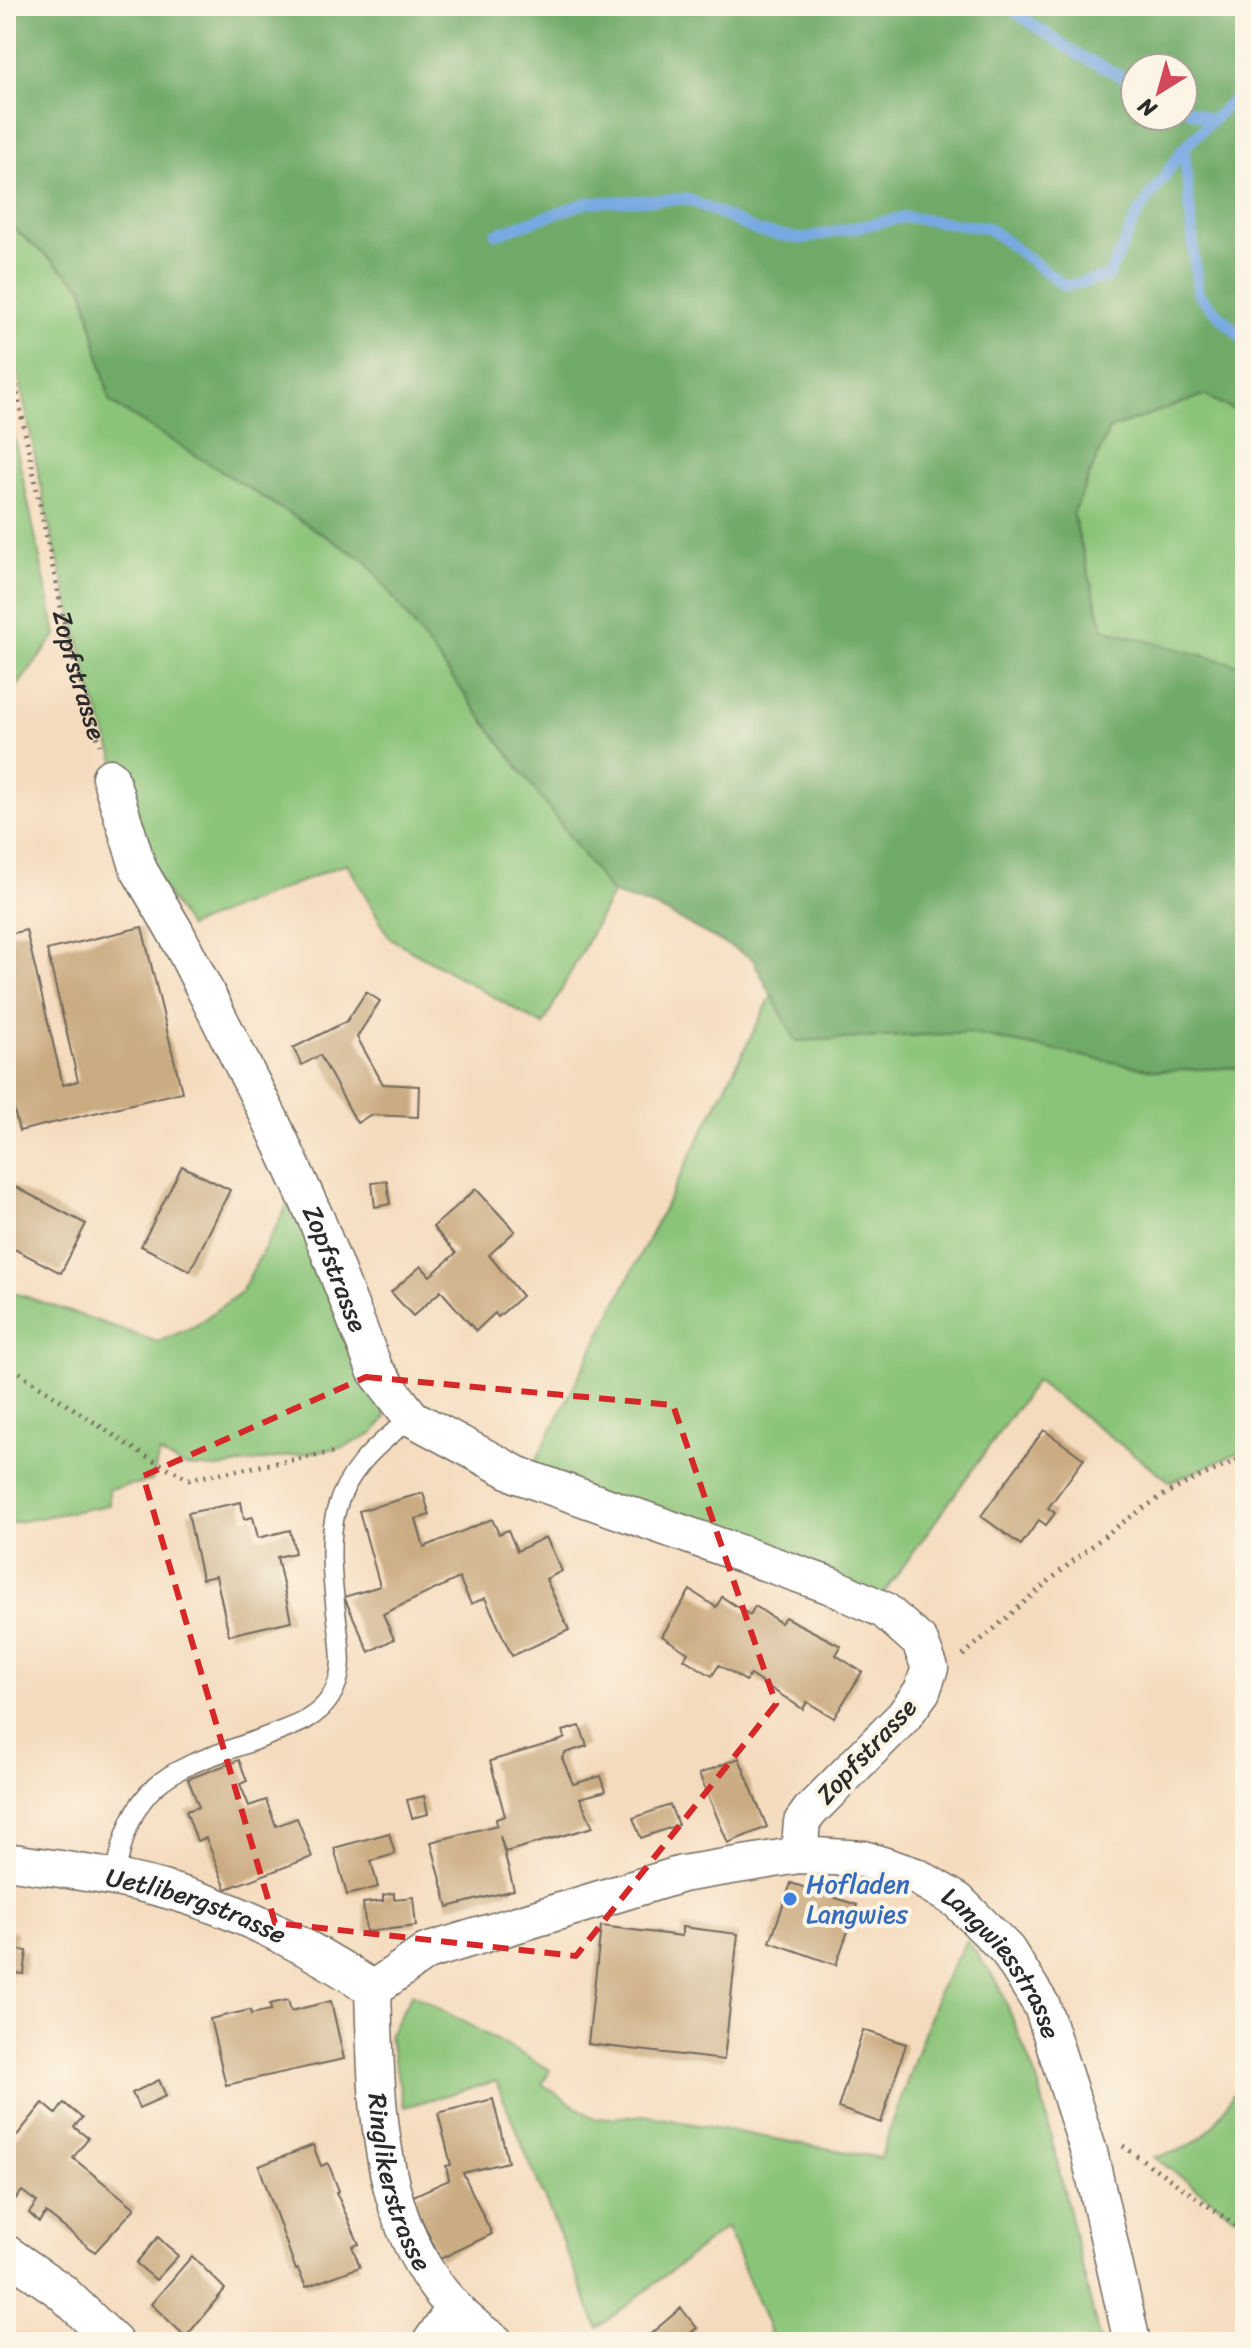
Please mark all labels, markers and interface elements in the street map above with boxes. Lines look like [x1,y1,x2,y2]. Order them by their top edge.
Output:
north arrow [1119,52,1199,132]
text: N [1129,87,1166,128]
street label: Zopfstrasse [39,606,120,746]
street label: Zopfstrasse [289,1197,381,1339]
street label: Zopfstrasse [804,1686,929,1815]
street label: Uetlibergstrasse [102,1854,295,1957]
place label: Hofladen Langwies [806,1861,910,1937]
street label: Langwiesstrasse [933,1873,1074,2045]
marker: Hofladen Langwies [781,1890,799,1908]
street label: Ringlikerstrasse [354,2091,445,2280]

